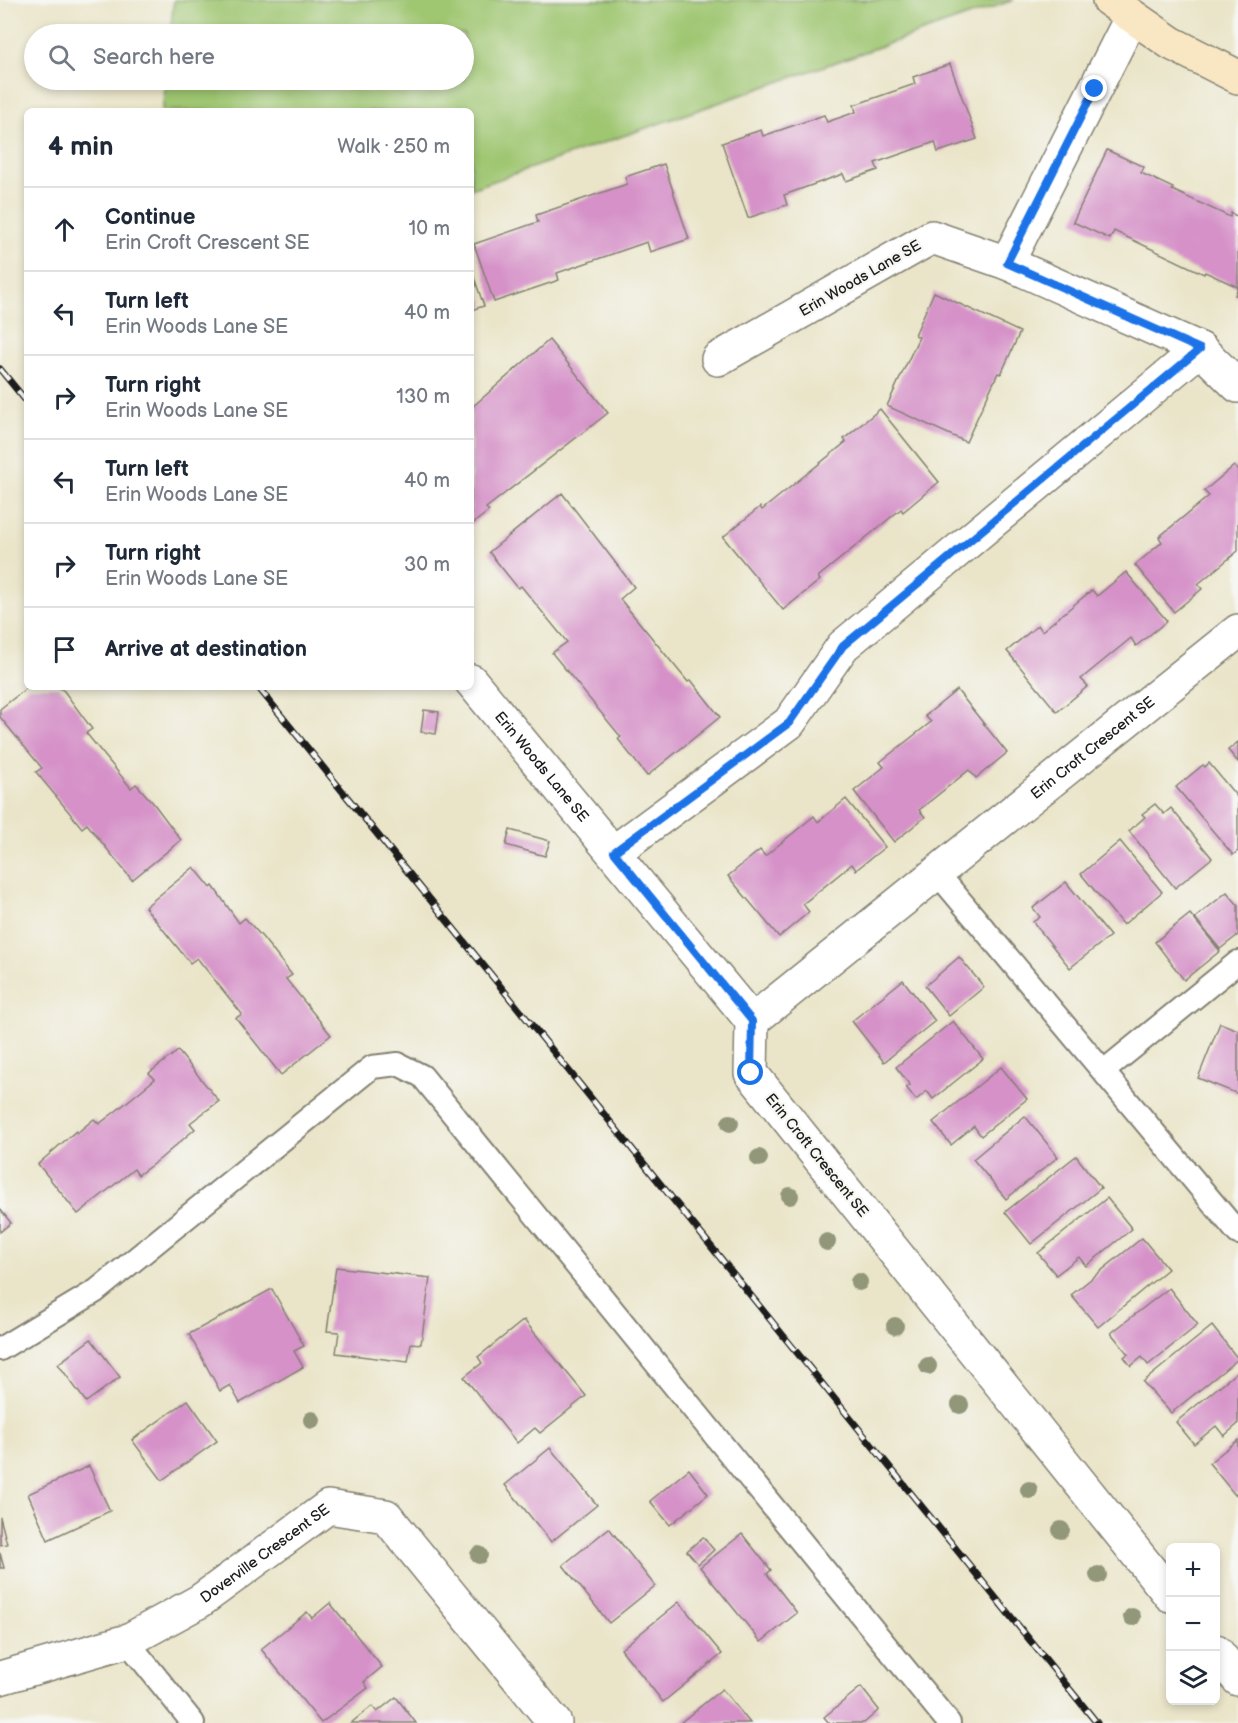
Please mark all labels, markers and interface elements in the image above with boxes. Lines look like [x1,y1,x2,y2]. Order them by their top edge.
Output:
search box [24,24,474,90]
icon: search [45,41,78,74]
text: Search here [93,44,215,71]
route end [1081,75,1107,101]
text: 4 min [48,132,113,163]
text: Walk · 250 m [337,135,450,159]
text: Continue [105,204,195,231]
icon: ahead [48,213,81,246]
text: 10 m [409,217,450,241]
text: Erin Croft Crescent SE [105,231,310,255]
street label: Erin Woods Lane SE [796,236,925,321]
text: Turn left [105,288,189,315]
icon: left [48,297,81,330]
text: 40 m [404,301,450,325]
text: Erin Woods Lane SE [105,315,288,339]
text: Turn right [105,372,201,399]
icon: right [48,381,81,414]
text: 130 m [396,385,450,409]
text: Erin Woods Lane SE [105,399,288,423]
text: Turn left [105,456,189,483]
icon: left [48,465,81,498]
text: 40 m [404,469,450,493]
text: Erin Woods Lane SE [105,483,288,507]
text: Turn right [105,540,201,567]
icon: right [48,549,81,582]
text: 30 m [404,553,450,577]
text: Erin Woods Lane SE [105,567,288,591]
icon: arrive [48,633,81,666]
text: Arrive at destination [105,636,307,663]
street label: Erin Croft Crescent SE [1027,693,1159,804]
street label: Erin Woods Lane SE [490,708,593,826]
route start [737,1059,763,1085]
street label: Erin Croft Crescent SE [761,1090,872,1221]
street label: Doverville Crescent SE [197,1500,334,1608]
map controls [1166,1543,1220,1705]
button: + [1166,1543,1220,1597]
button: − [1166,1597,1220,1651]
button: layers [1166,1651,1220,1705]

